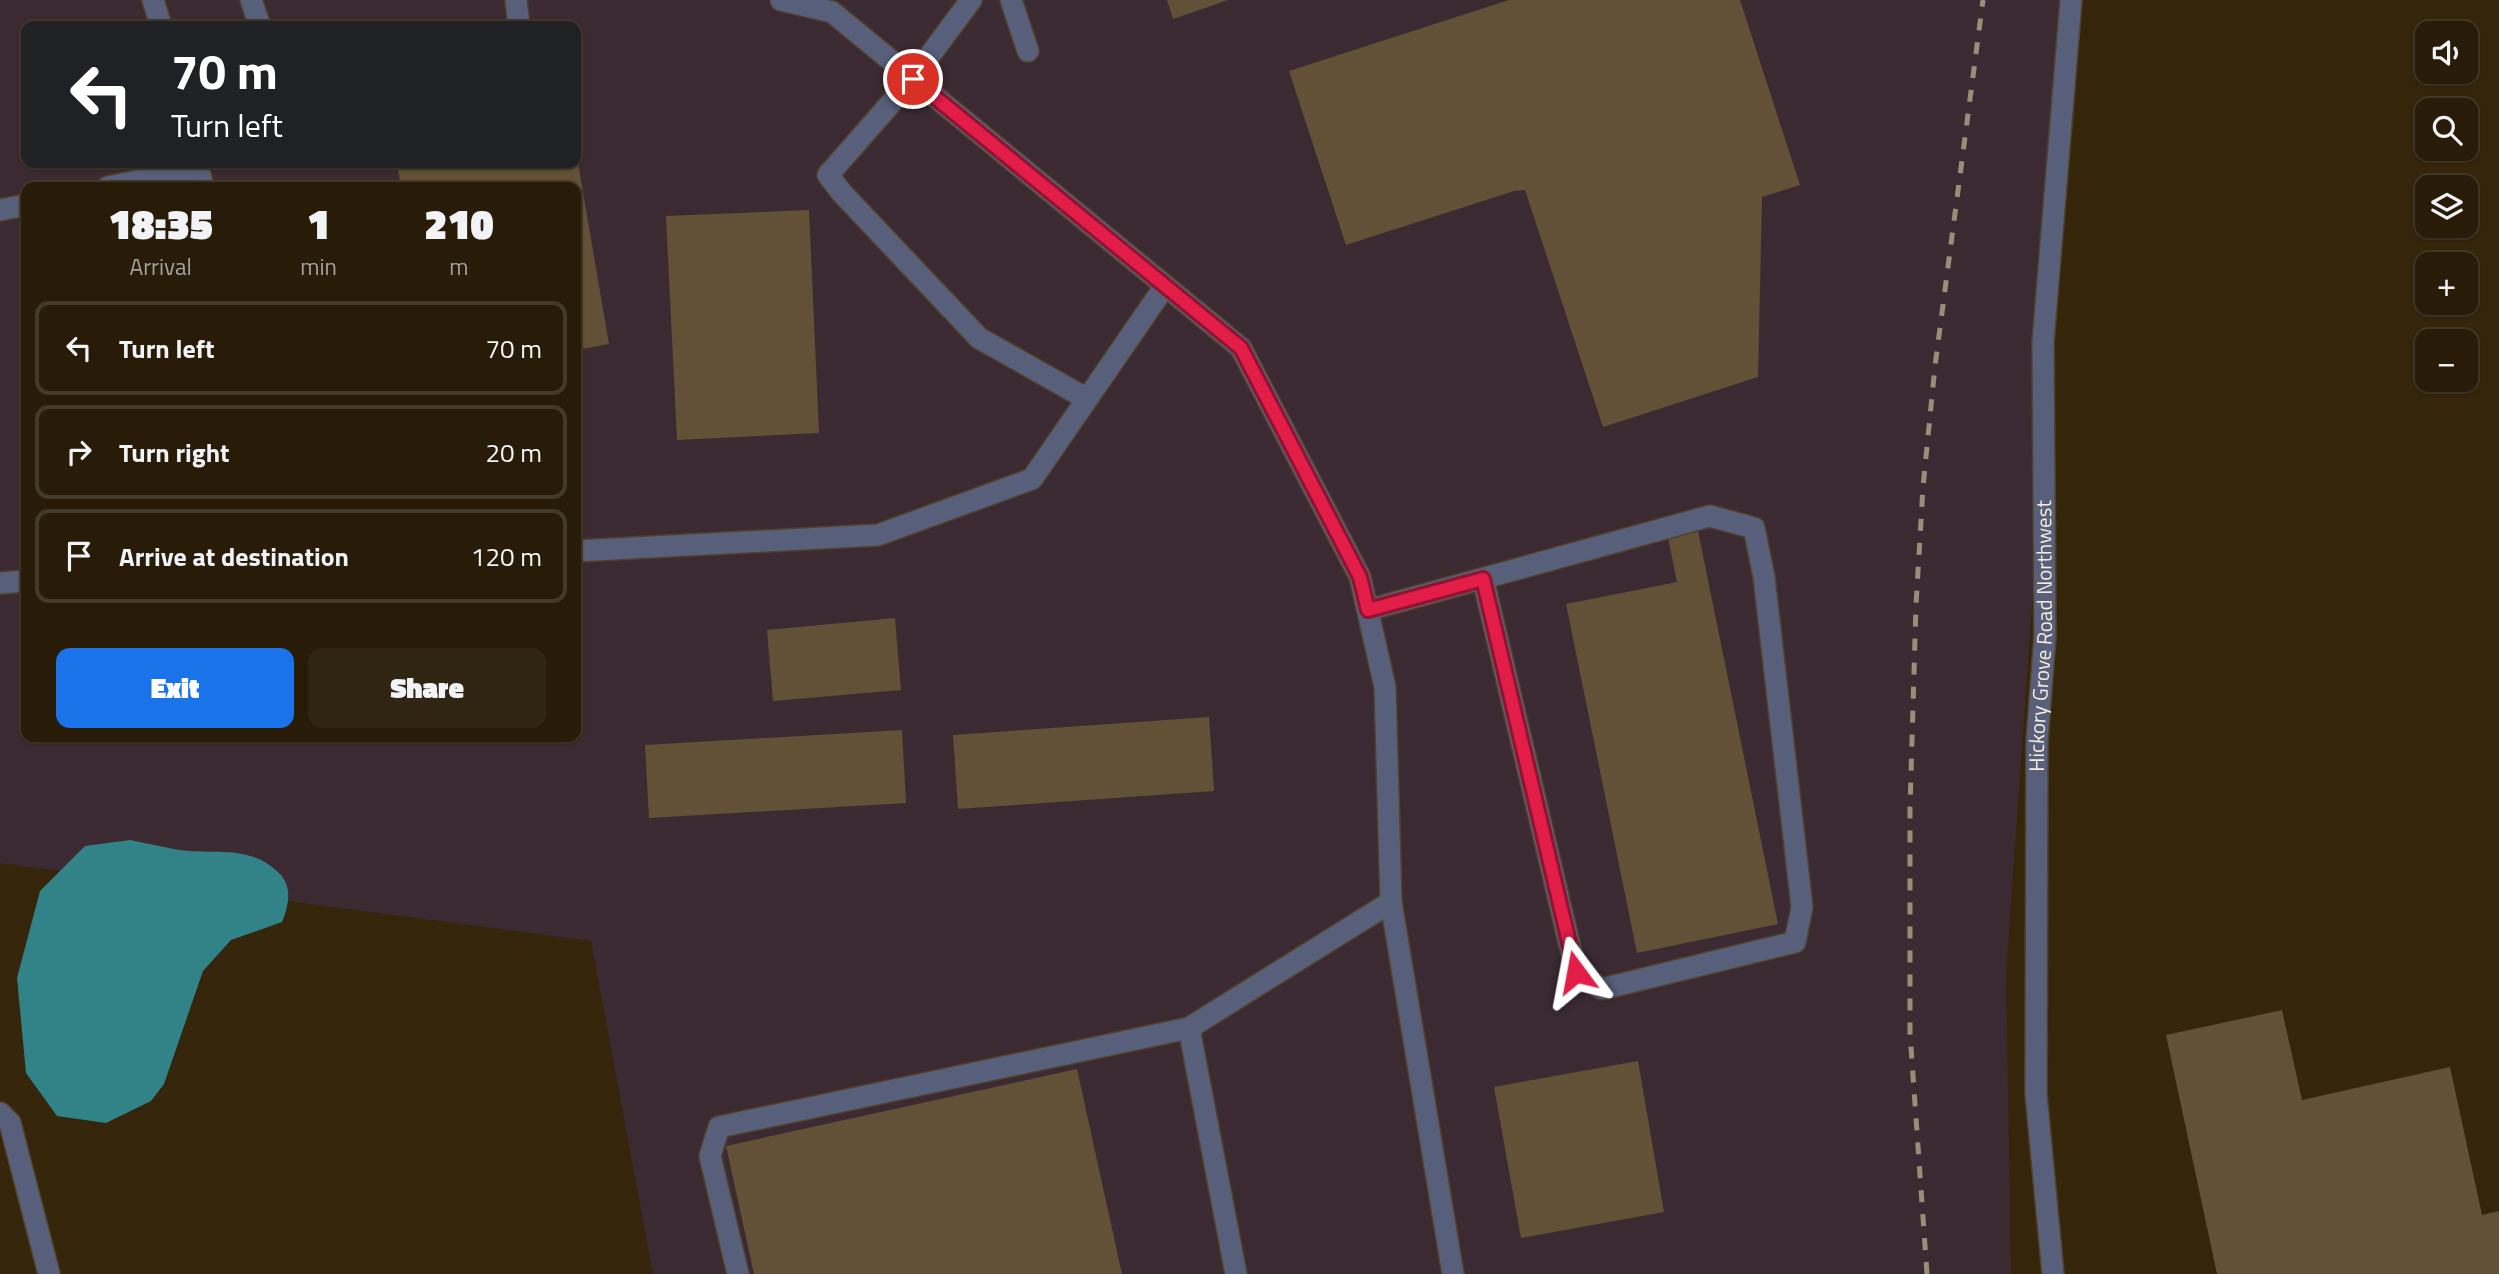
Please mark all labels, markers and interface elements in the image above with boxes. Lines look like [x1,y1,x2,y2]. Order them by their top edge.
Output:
map controls [2415,21,2478,392]
button: sound [2415,21,2478,84]
text: 70 m [171,33,278,108]
icon: left [56,49,147,140]
pin [883,49,943,109]
icon: arrive [894,60,932,98]
button: search [2415,98,2478,161]
text: Turn left [171,101,283,149]
button: layers [2415,175,2478,238]
text: 18:35 [108,191,213,255]
text: 1 [307,191,330,255]
text: 210 [424,191,494,255]
text: Arrival [129,249,192,284]
text: min [300,249,337,284]
text: m [449,249,469,284]
button: + [2415,252,2478,315]
icon: left [60,329,98,367]
text: Turn left [119,329,214,368]
text: 70 m [485,329,542,368]
button: − [2415,329,2478,392]
icon: right [60,433,98,471]
text: Turn right [119,433,230,472]
text: 20 m [485,433,542,472]
street label: Hickory Grove Road Northwest [2020,499,2060,772]
icon: arrive [60,537,98,575]
text: Arrive at destination [119,537,349,576]
text: 120 m [471,537,542,576]
button: Exit [56,648,294,728]
button: Share [308,648,546,728]
position arrow [1539,935,1613,1009]

